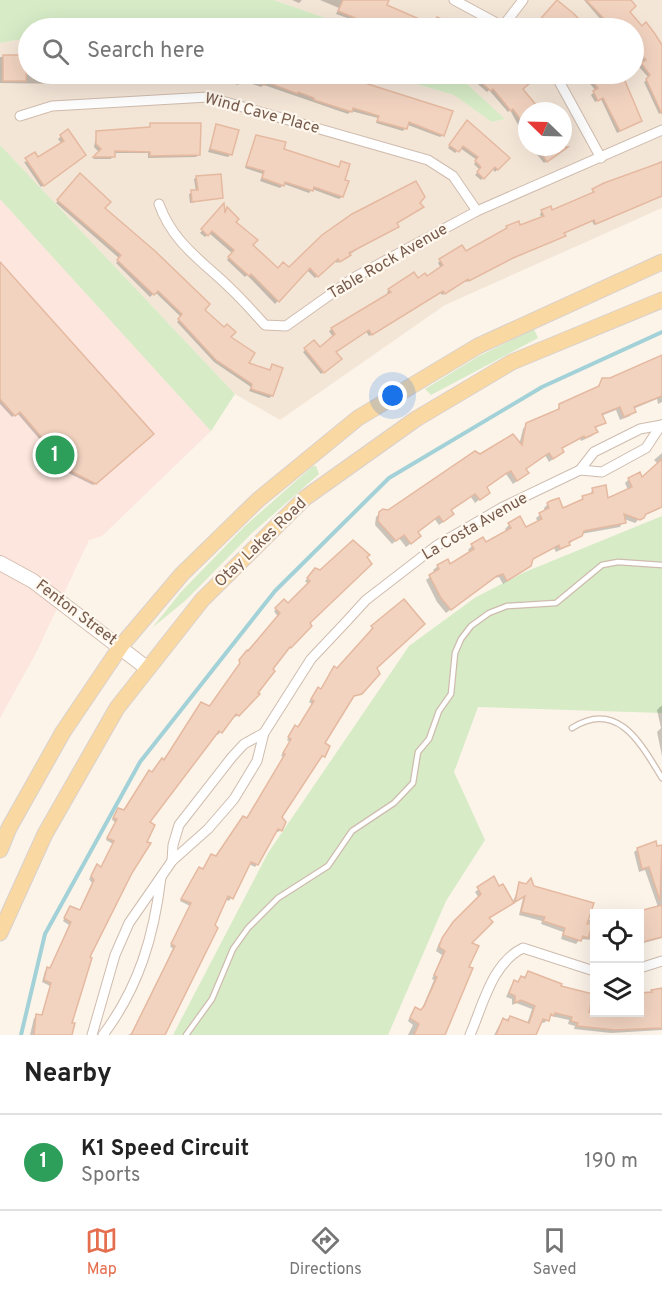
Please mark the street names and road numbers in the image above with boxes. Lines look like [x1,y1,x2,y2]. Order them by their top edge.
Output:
street label: Wind Cave Place [202,89,322,139]
street label: Table Rock Avenue [325,220,451,304]
street label: La Costa Avenue [419,489,531,565]
street label: Otay Lakes Road [211,494,311,592]
street label: Fenton Street [31,576,121,650]

